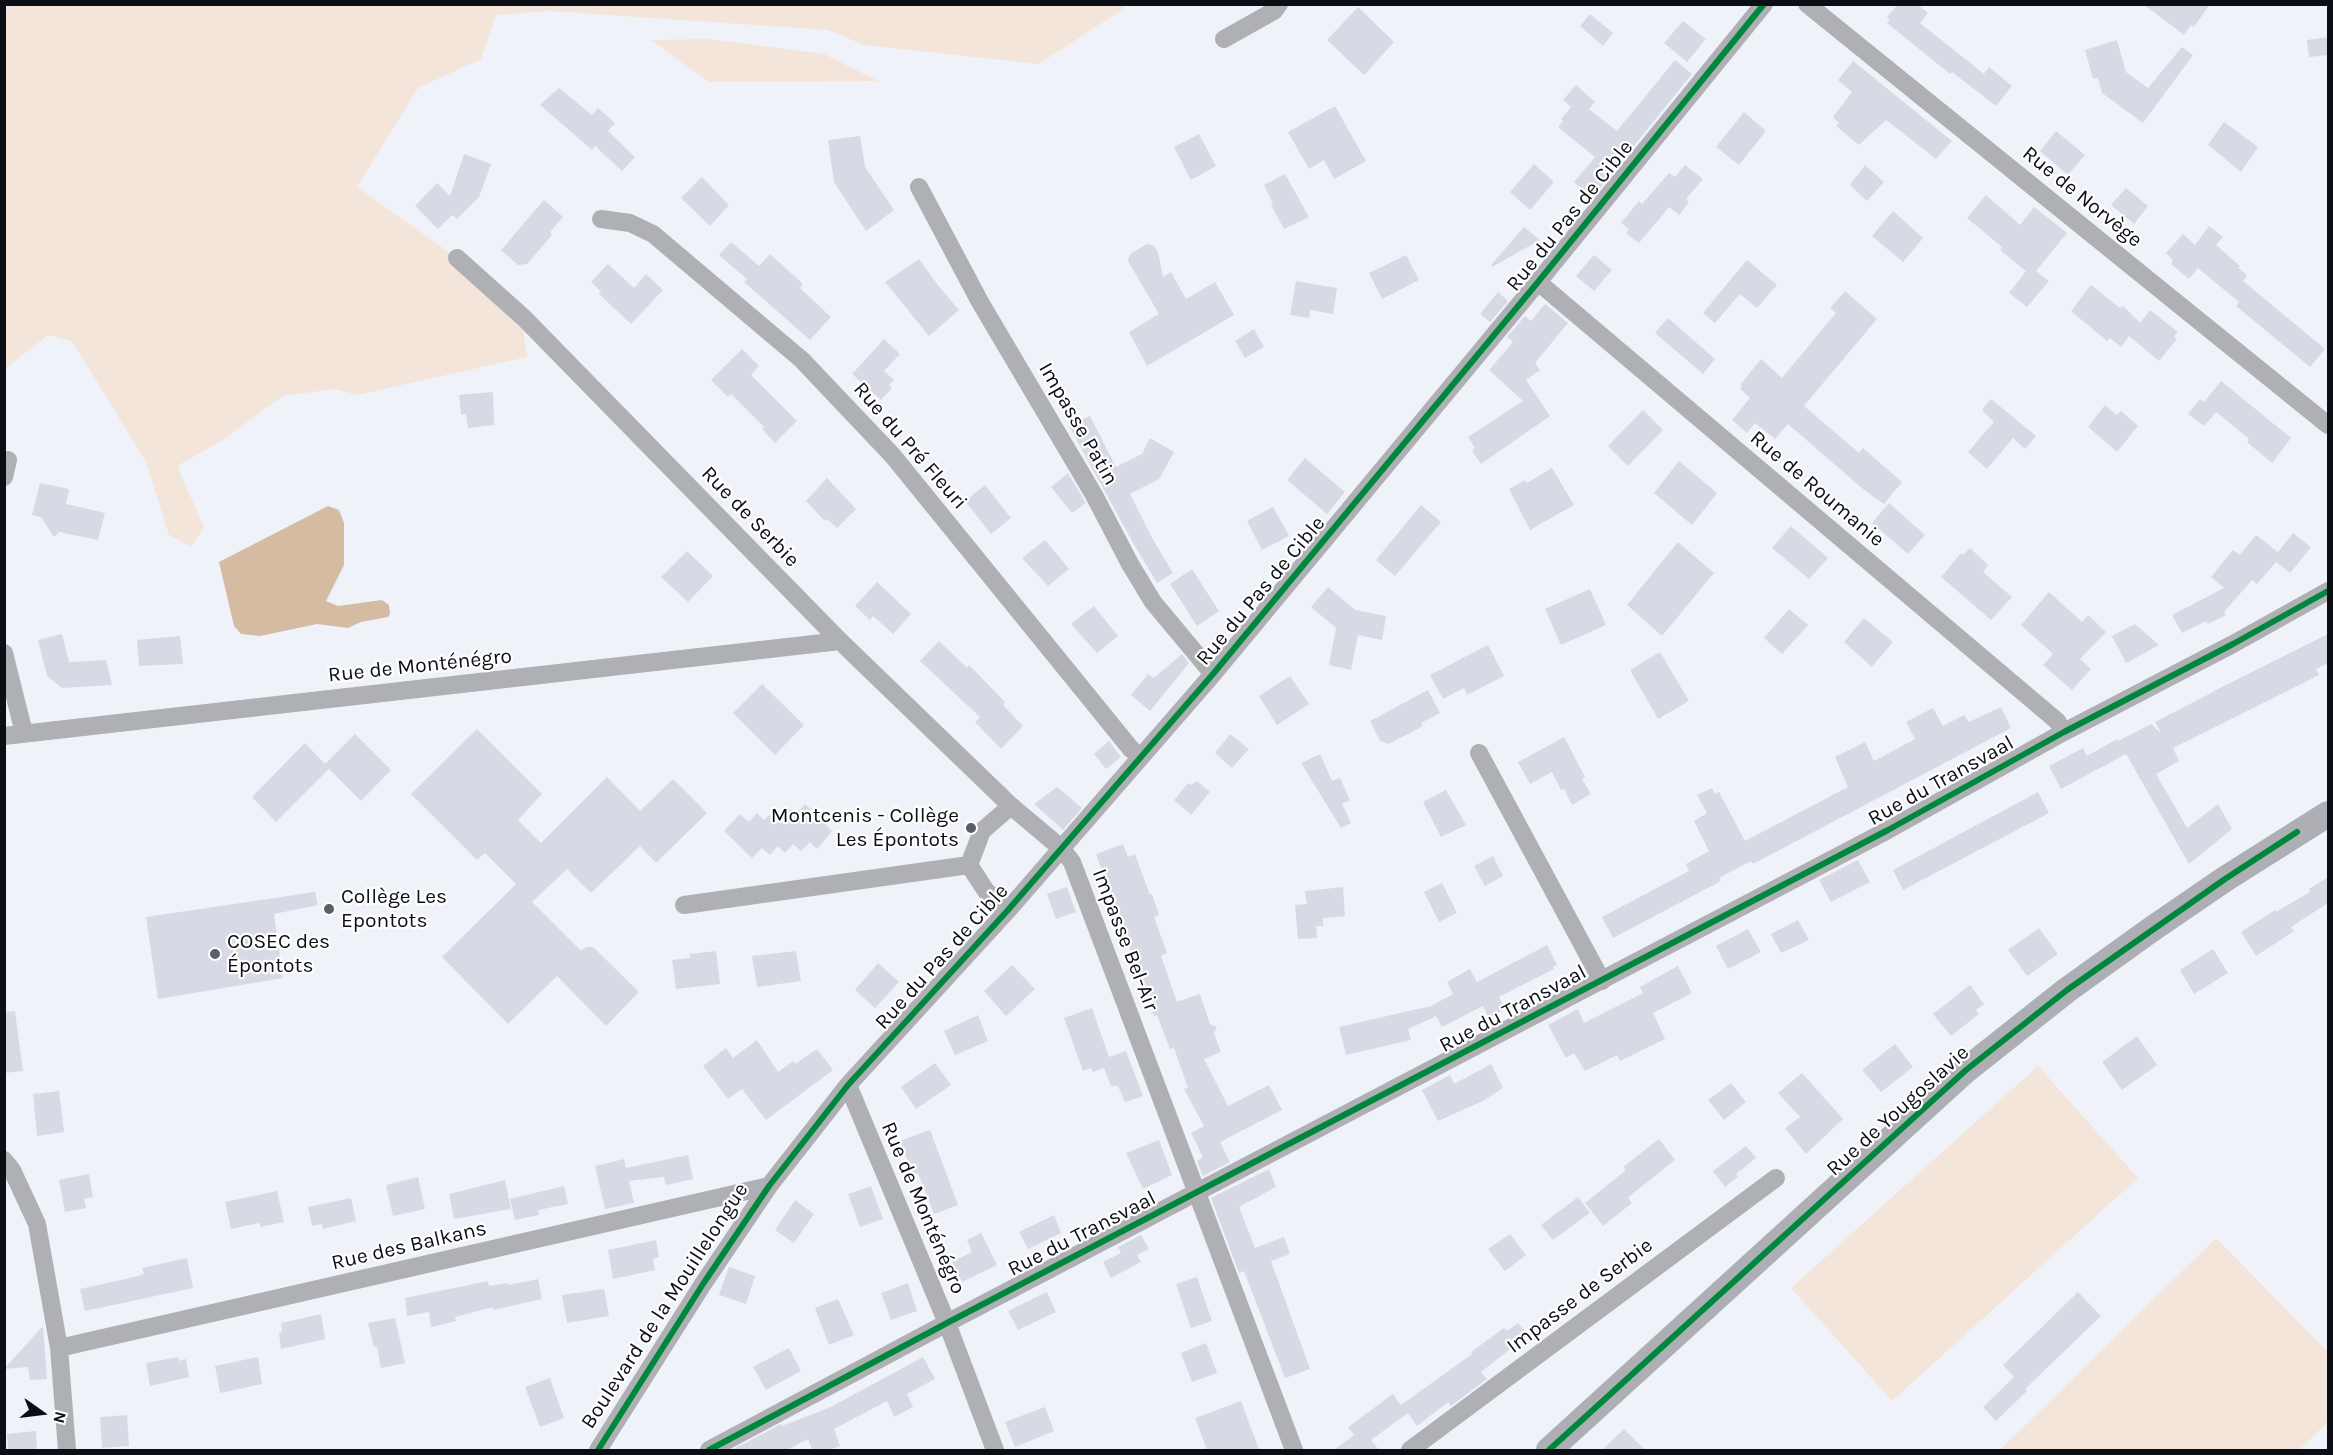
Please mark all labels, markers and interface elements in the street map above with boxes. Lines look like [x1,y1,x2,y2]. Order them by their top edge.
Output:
street label: Rue du Pas de Cible [1501,135,1639,297]
street label: Rue de Norvège [2017,141,2147,253]
street label: Impasse Patin [1033,358,1123,490]
street label: Rue du Pré Fleuri [848,377,972,515]
street label: Rue de Roumanie [1745,426,1889,552]
street label: Rue de Serbie [696,461,804,573]
street label: Rue du Pas de Cible [1191,511,1331,671]
street label: Rue de Monténégro [327,644,513,688]
street label: Rue du Transvaal [1864,730,2018,832]
place label: Montcenis - Collège Les Épontots [771,803,959,853]
marker: Montcenis - Collège Les Épontots [964,821,978,835]
street label: Impasse Bel-Air [1086,865,1164,1015]
street label: Rue du Pas de Cible [870,879,1014,1035]
place label: Collège Les Epontots [341,884,447,934]
marker: Collège Les Epontots [322,902,336,916]
place label: COSEC des Épontots [227,929,330,979]
marker: COSEC des Épontots [208,947,222,961]
street label: Rue du Transvaal [1435,960,1591,1058]
street label: Rue de Yougoslavie [1821,1040,1975,1182]
street label: Rue de Monténégro [875,1118,971,1298]
street label: Boulevard de la Mouillelongue [576,1178,754,1434]
street label: Rue du Transvaal [1004,1186,1160,1282]
street label: Rue des Balkans [329,1216,489,1276]
street label: Impasse de Serbie [1502,1233,1658,1359]
north arrow [12,1383,72,1443]
text: N [49,1410,71,1425]

